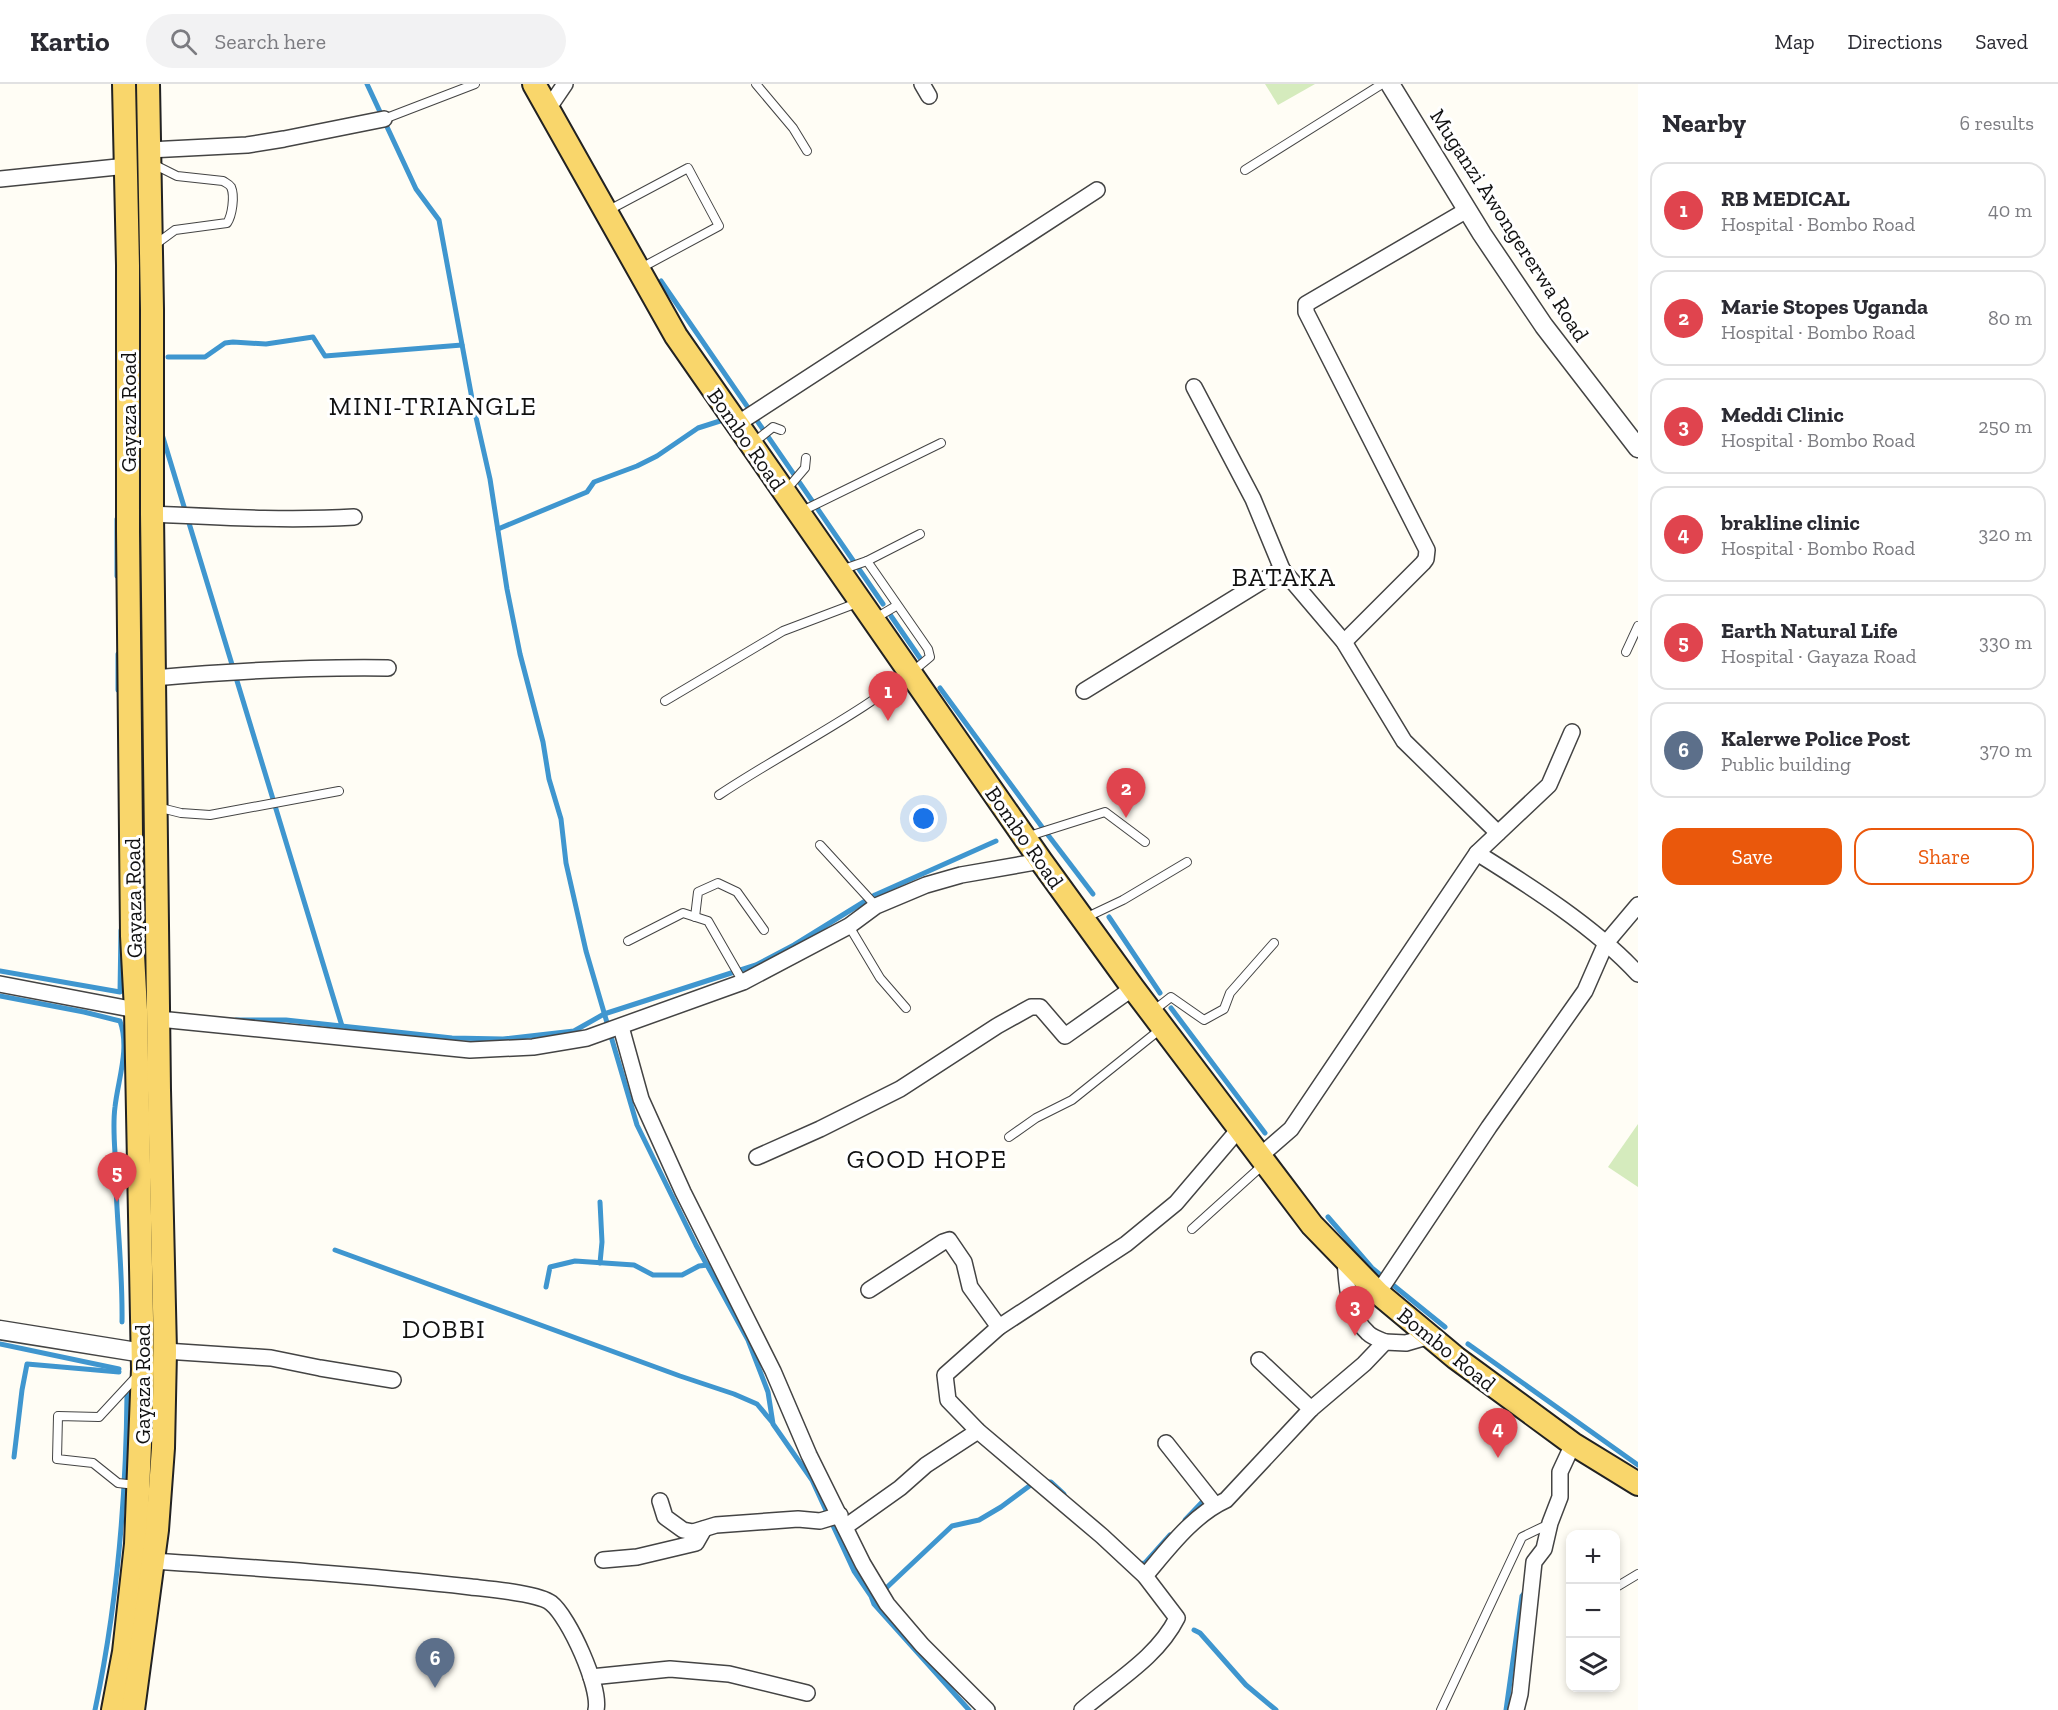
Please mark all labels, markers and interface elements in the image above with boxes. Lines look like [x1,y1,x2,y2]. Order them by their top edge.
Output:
search box [146,14,566,68]
text: Kartio [30,25,110,58]
icon: search [167,25,200,58]
text: Search here [215,28,326,55]
text: Map [1775,29,1815,54]
text: Directions [1848,29,1942,54]
text: Saved [1975,29,2028,54]
street label: Muganzi Awongererwa Road [1424,104,1595,347]
text: Nearby [1662,107,1746,139]
text: 6 results [1960,111,2034,135]
text: RB MEDICAL [1721,185,1850,212]
text: 1 [1679,198,1688,222]
text: 40 m [1988,198,2032,222]
text: Hospital · Bombo Road [1721,212,1915,236]
text: Marie Stopes Uganda [1721,293,1928,320]
text: 2 [1678,306,1689,330]
text: 80 m [1988,306,2032,330]
text: Hospital · Bombo Road [1721,320,1915,344]
street label: Gayaza Road [115,352,142,472]
street label: Bombo Road [701,383,792,496]
district label: MINI-TRIANGLE [329,390,537,422]
text: Meddi Clinic [1721,401,1844,428]
text: 3 [1678,414,1689,438]
text: 250 m [1978,414,2032,438]
text: Hospital · Bombo Road [1721,428,1915,452]
text: brakline clinic [1721,509,1860,536]
text: 4 [1678,522,1689,546]
text: 320 m [1979,522,2032,546]
text: Hospital · Bombo Road [1721,536,1915,560]
district label: BATAKA [1232,561,1336,593]
text: Earth Natural Life [1721,617,1898,644]
text: 5 [1678,630,1689,654]
text: 330 m [1979,630,2032,654]
text: Hospital · Gayaza Road [1721,644,1917,668]
pin: 1 [868,672,908,721]
text: Kalerwe Police Post [1721,725,1910,752]
text: 6 [1678,738,1689,762]
text: 370 m [1979,738,2032,762]
text: Public building [1721,752,1851,776]
pin: 2 [1106,768,1146,818]
street label: Bombo Road [979,781,1070,894]
your location [909,804,938,833]
button: Save [1662,828,1842,885]
button: Share [1854,828,2034,885]
street label: Gayaza Road [119,838,148,958]
district label: GOOD HOPE [846,1143,1008,1175]
pin: 5 [98,1152,136,1202]
pin: 3 [1336,1286,1374,1336]
street label: Bombo Road [1392,1301,1501,1397]
district label: DOBBI [402,1313,486,1345]
street label: Gayaza Road [129,1324,156,1444]
pin: 4 [1478,1408,1518,1458]
map controls [1566,1530,1620,1692]
button: + [1566,1530,1620,1584]
button: − [1566,1584,1620,1638]
pin: 6 [416,1638,454,1688]
button: layers [1566,1638,1620,1692]

